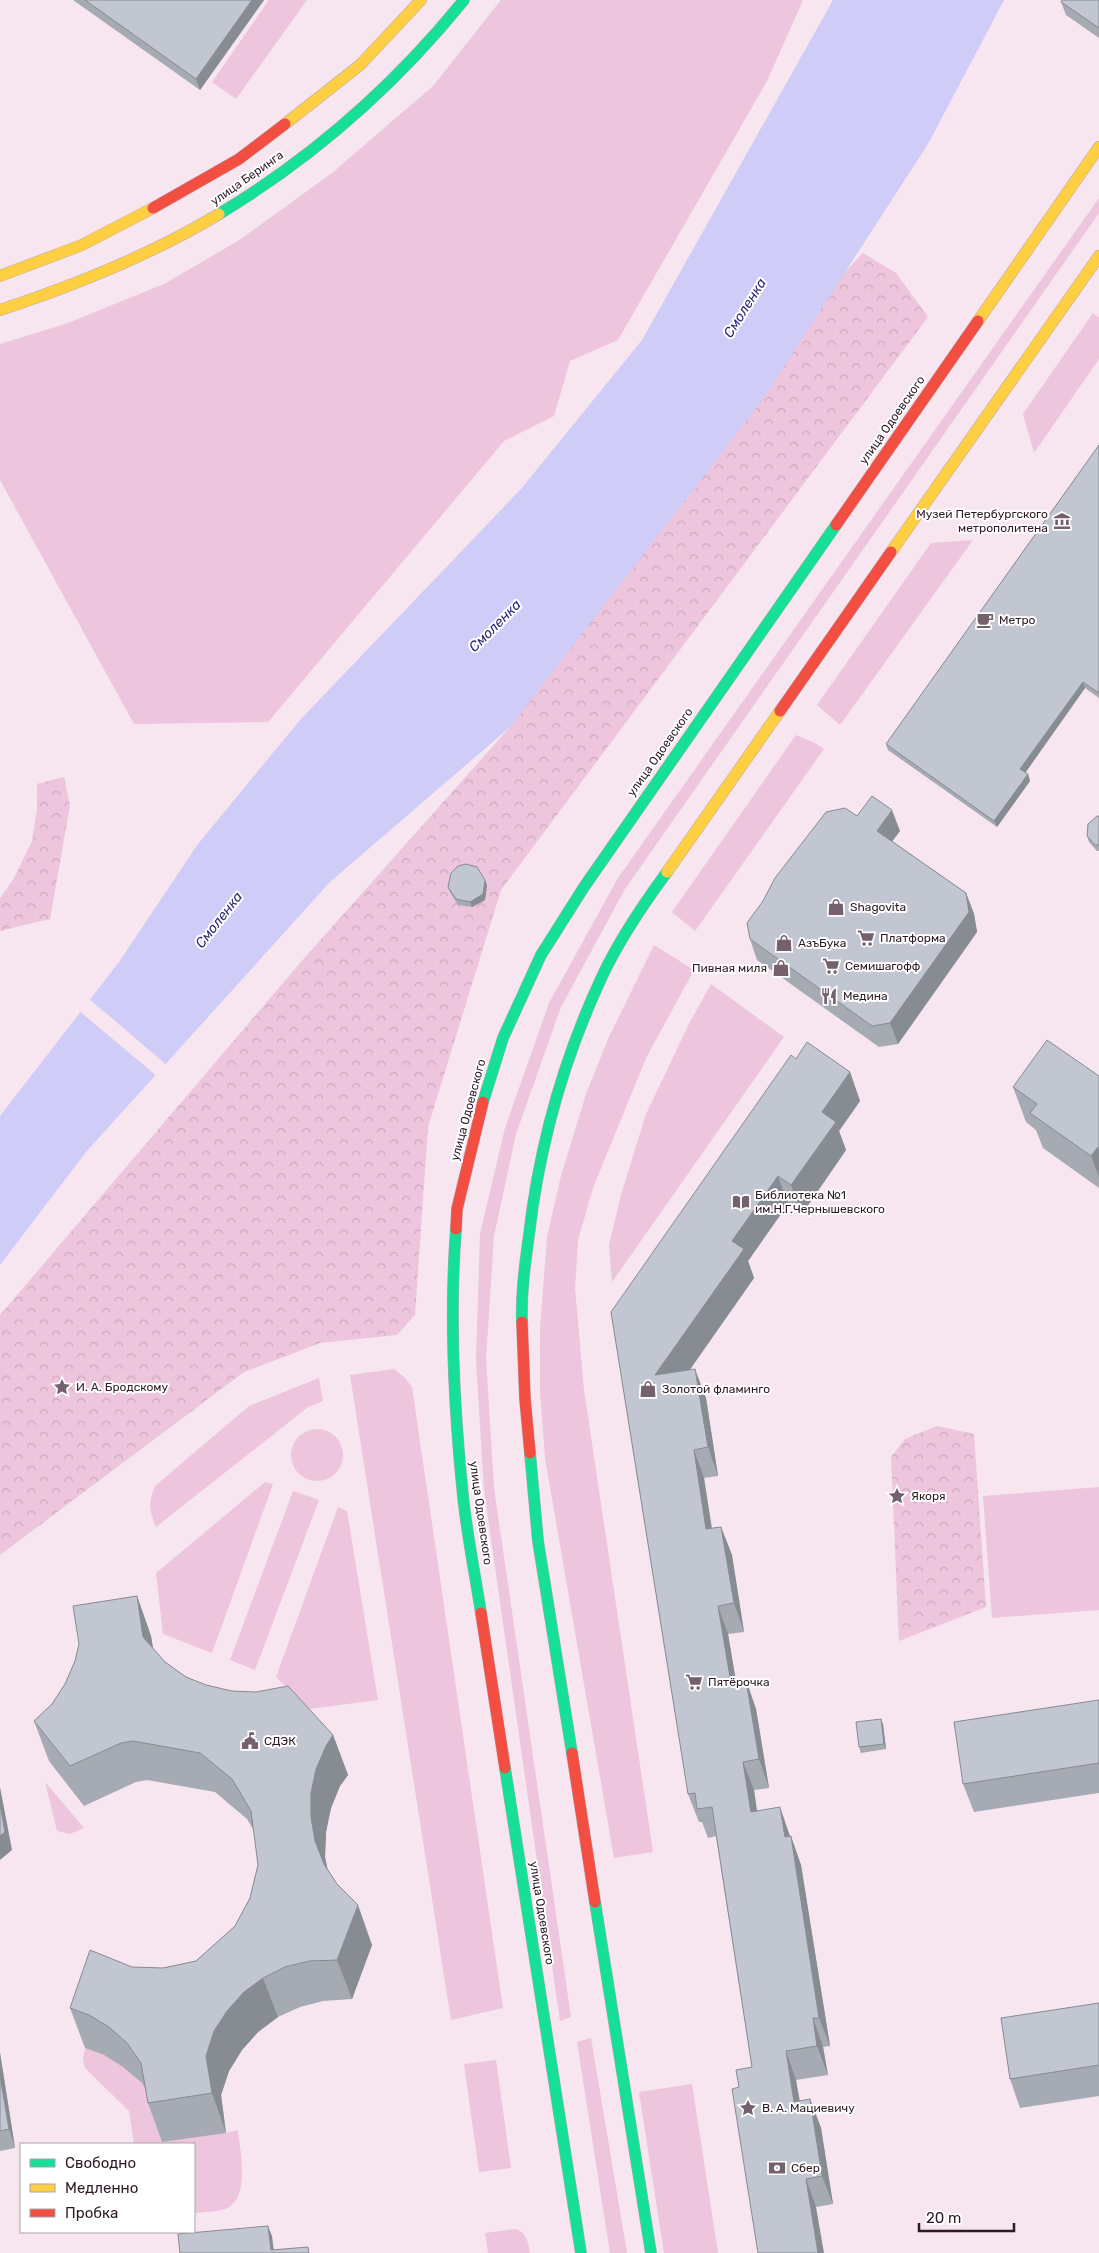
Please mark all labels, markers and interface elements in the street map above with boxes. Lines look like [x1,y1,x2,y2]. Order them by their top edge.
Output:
street label: улица Беринга [208,148,286,208]
water label: Смоленка [720,275,770,341]
street label: улица Одоевского [856,373,928,467]
place label: Музей Петербургского метрополитена [916,507,1048,535]
museum icon: Музей Петербургского метрополитена [1052,511,1072,531]
water label: Смоленка [465,596,525,656]
cafe icon: Метро [975,610,995,630]
place label: Метро [999,613,1036,627]
street label: улица Одоевского [624,705,696,799]
water label: Смоленка [192,888,246,952]
shop icon: Shagovita [826,897,846,917]
place label: Shagovita [850,900,906,914]
supermarket icon: Платформа [856,928,876,948]
place label: Платформа [880,931,946,945]
shop icon: АзъБука [774,933,794,953]
place label: АзъБука [798,936,846,950]
supermarket icon: Семишагофф [821,956,841,976]
shop icon: Пивная миля [771,958,791,978]
place label: Семишагофф [845,959,920,973]
place label: Пивная миля [692,961,767,975]
restaurant icon: Медина [819,986,839,1006]
place label: Медина [843,989,888,1003]
street label: улица Одоевского [448,1058,488,1162]
place label: Библиотека №1 им.Н.Г.Чернышевского [755,1188,885,1216]
library icon: Библиотека №1 им.Н.Г.Чернышевского [731,1192,751,1212]
place icon: И. А. Бродскому [52,1377,72,1397]
shop icon: Золотой фламинго [638,1379,658,1399]
place label: И. А. Бродскому [76,1380,169,1394]
place label: Золотой фламинго [662,1382,770,1396]
street label: улица Одоевского [467,1460,495,1566]
place icon: Якоря [887,1486,907,1506]
place label: Якоря [911,1489,946,1503]
supermarket icon: Пятёрочка [684,1672,704,1692]
place label: Пятёрочка [708,1675,770,1689]
public building icon: СДЭК [240,1731,260,1751]
place label: СДЭК [264,1734,296,1748]
street label: улица Одоевского [527,1860,557,1966]
place icon: В. А. Мациевичу [738,2098,758,2118]
place label: В. А. Мациевичу [762,2101,855,2115]
legend [20,2143,195,2233]
text: Свободно [65,2154,136,2172]
bank icon: Сбер [767,2158,787,2178]
place label: Сбер [791,2161,820,2175]
text: Медленно [65,2179,138,2197]
scale bar [919,2200,1014,2232]
text: Пробка [65,2204,118,2222]
text: 20 m [926,2209,961,2227]

